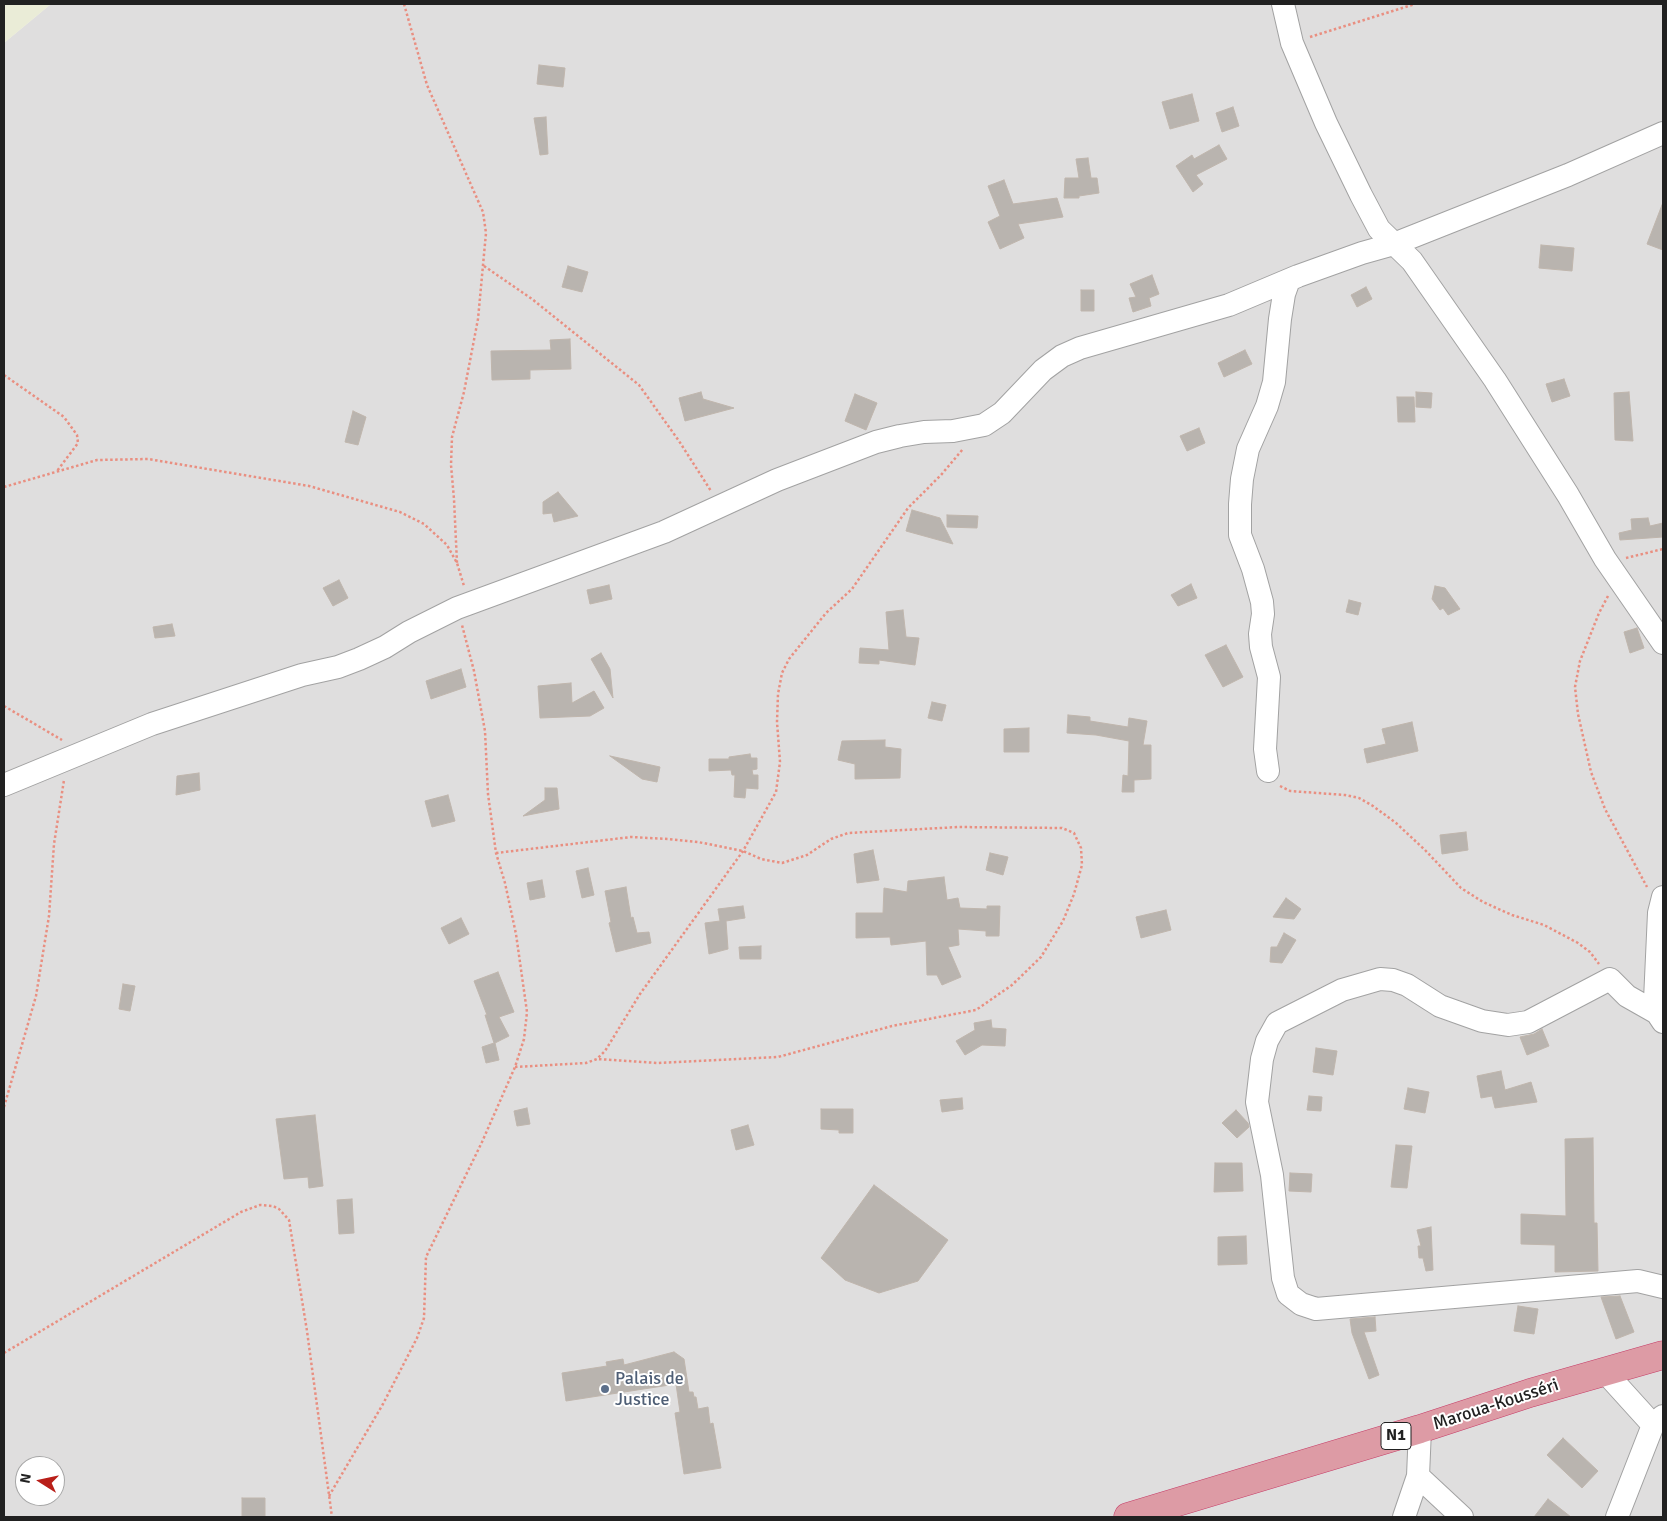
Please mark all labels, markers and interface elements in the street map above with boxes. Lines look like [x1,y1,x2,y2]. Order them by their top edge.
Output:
place label: Palais de Justice [615,1368,684,1410]
street label: Maroua-Kousséri [1430,1375,1562,1435]
marker: Palais de Justice [599,1383,611,1395]
road number: N1 [1381,1422,1411,1450]
north arrow [15,1456,65,1506]
text: N [17,1472,35,1485]

